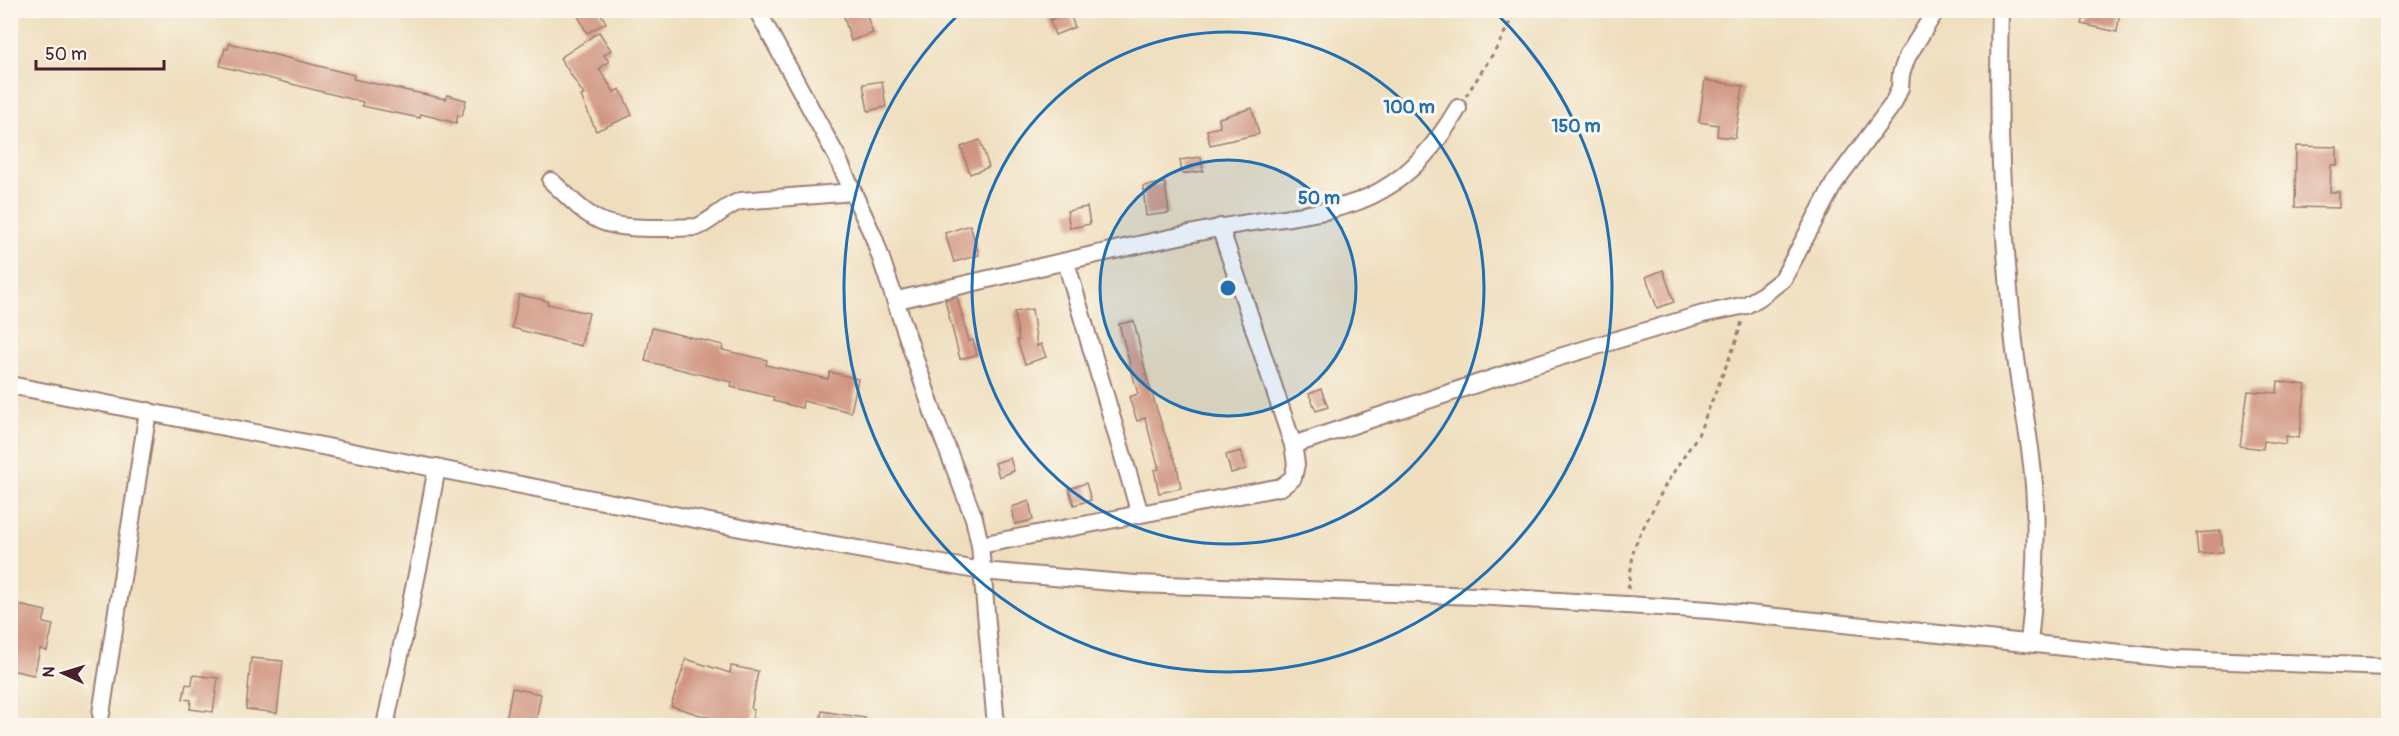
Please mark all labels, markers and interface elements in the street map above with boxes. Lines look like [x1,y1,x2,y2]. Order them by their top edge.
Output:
scale bar [36,33,164,71]
text: 50 m [45,43,87,66]
text: 100 m [1383,96,1435,119]
text: 150 m [1552,115,1601,138]
text: 50 m [1298,187,1340,210]
centre of rings [1218,278,1238,298]
north arrow [33,643,93,703]
text: N [39,666,59,678]

